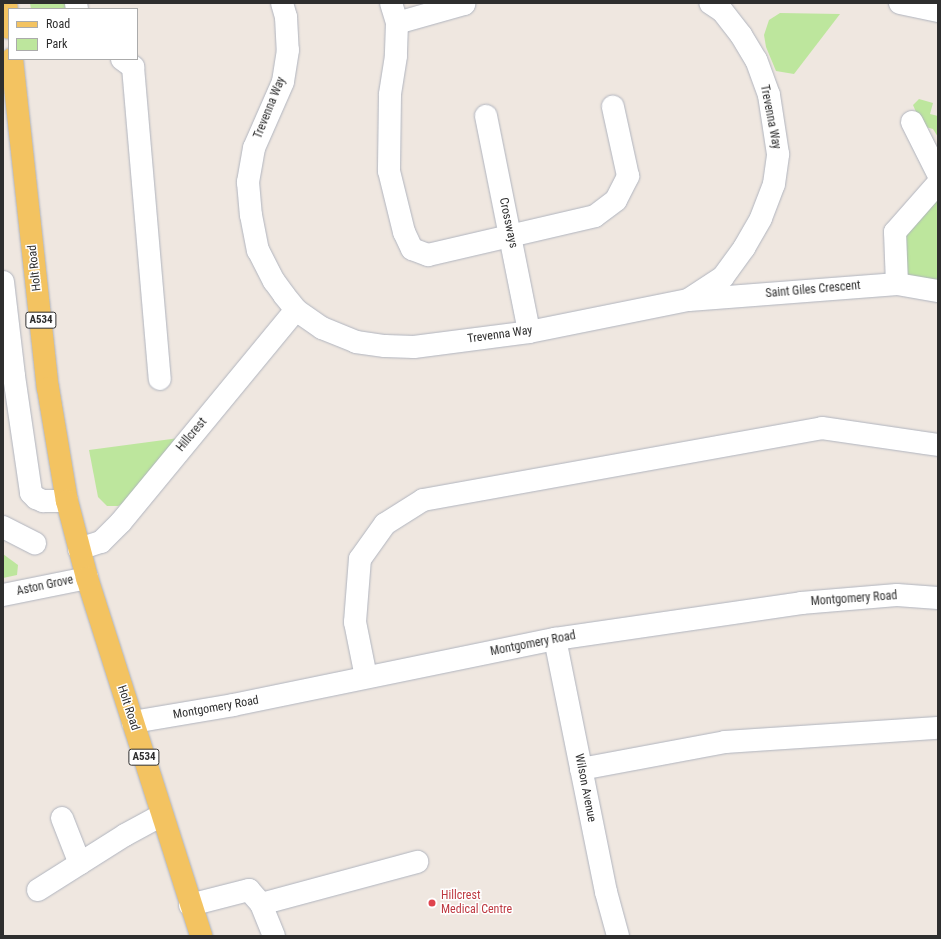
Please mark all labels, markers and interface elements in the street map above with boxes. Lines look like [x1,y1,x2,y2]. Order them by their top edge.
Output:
legend [8,8,138,60]
text: Road [46,17,70,31]
text: Park [46,37,67,51]
street label: Trevenna Way [251,75,289,141]
street label: Trevenna Way [757,84,783,150]
street label: Crossways [496,196,520,250]
street label: Holt Road [25,244,45,292]
street label: Saint Giles Crescent [765,279,861,301]
road number: A534 [25,311,57,329]
street label: Trevenna Way [467,323,533,347]
street label: Hillcrest [174,415,210,455]
street label: Aston Grove [15,573,75,599]
street label: Montgomery Road [810,589,898,609]
street label: Montgomery Road [489,629,577,659]
street label: Holt Road [114,684,142,732]
street label: Montgomery Road [172,693,260,723]
road number: A534 [128,748,160,766]
street label: Wilson Avenue [571,753,599,823]
place label: Hillcrest Medical Centre [441,889,512,917]
marker: Hillcrest Medical Centre [426,897,438,909]

